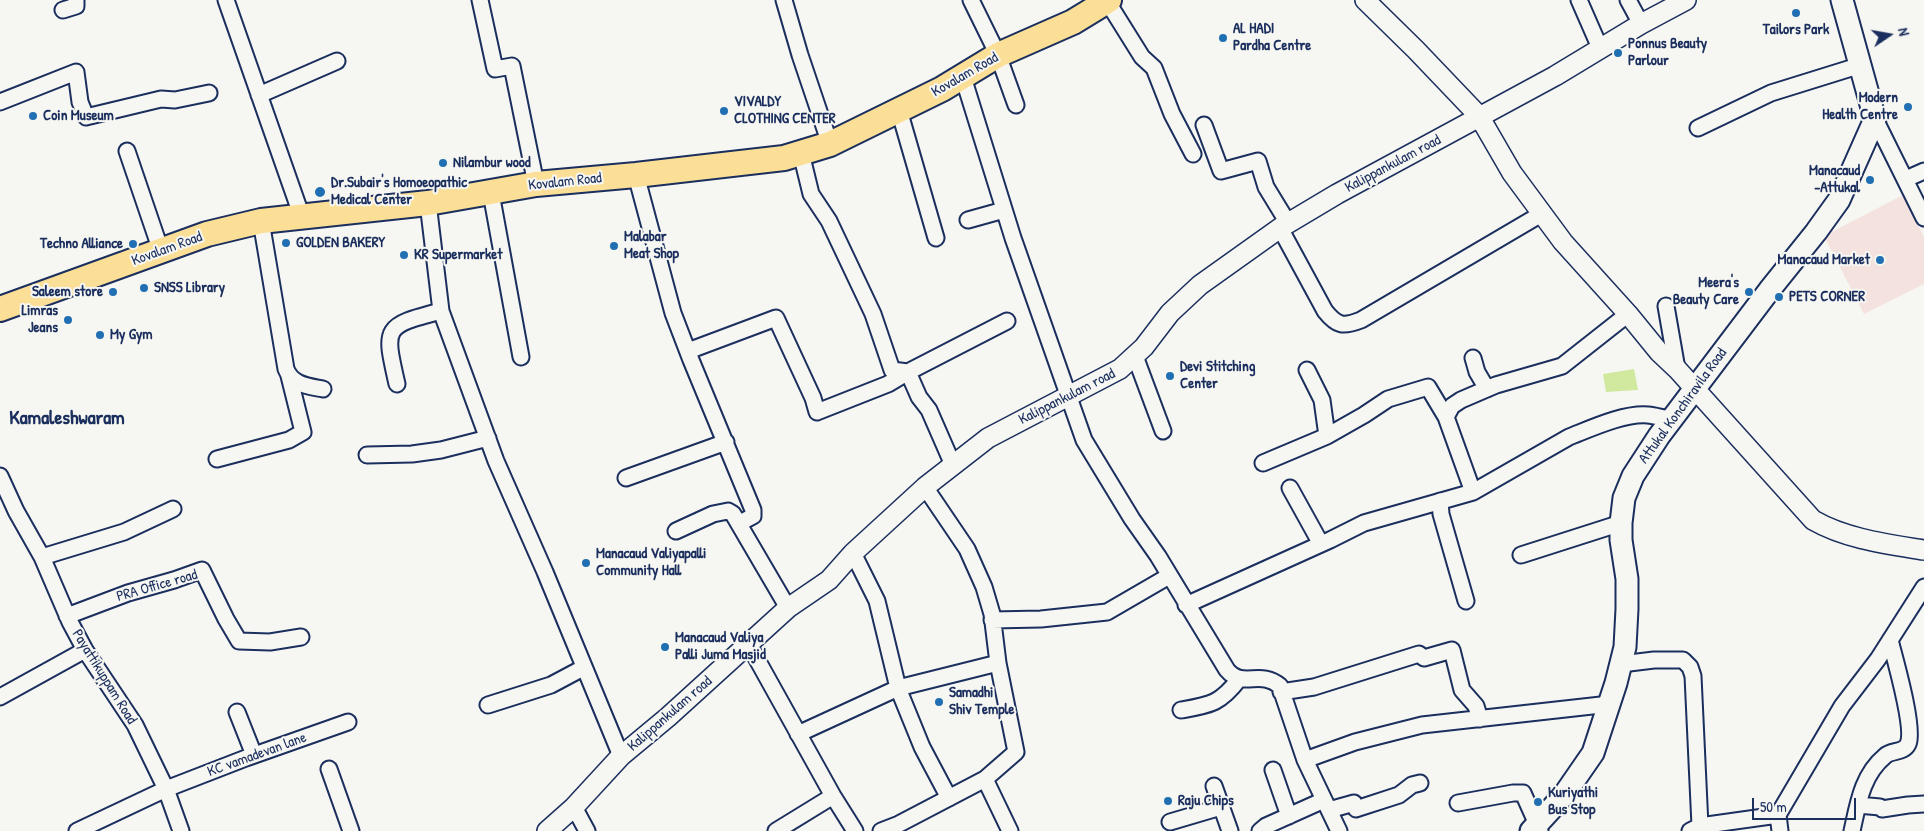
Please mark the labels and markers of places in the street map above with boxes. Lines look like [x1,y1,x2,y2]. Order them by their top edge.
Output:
marker: Tailors Park [1790,7,1802,19]
place label: AL HADI Pardha Centre [1233,20,1311,55]
place label: Tailors Park [1763,21,1829,39]
marker: AL HADI Pardha Centre [1217,32,1229,44]
place label: Ponnus Beauty Parlour [1628,35,1707,70]
marker: Ponnus Beauty Parlour [1612,47,1624,59]
place label: Modern Health Centre [1822,89,1898,124]
place label: VIVALDY CLOTHING CENTER [734,93,836,128]
marker: Modern Health Centre [1902,101,1914,113]
marker: VIVALDY CLOTHING CENTER [718,105,730,117]
place label: Coin Museum [43,107,114,125]
marker: Coin Museum [27,110,39,122]
place label: Nilambur wood [453,154,531,172]
marker: Nilambur wood [437,157,449,169]
place label: Manacaud -Attukal [1809,162,1860,197]
place label: Dr.Subair's Homoeopathic Medical Center [331,174,467,209]
marker: Manacaud -Attukal [1864,174,1876,186]
marker: Dr.Subair's Homoeopathic Medical Center [313,185,327,199]
place label: Malabar Meat Shop [624,228,679,263]
place label: GOLDEN BAKERY [296,234,385,252]
place label: Techno Alliance [40,235,123,253]
marker: GOLDEN BAKERY [280,237,292,249]
marker: Techno Alliance [127,238,139,250]
marker: Malabar Meat Shop [608,240,620,252]
place label: KR Supermarket [414,246,502,264]
marker: KR Supermarket [398,249,410,261]
place label: Manacaud Market [1778,251,1870,269]
marker: Manacaud Market [1874,254,1886,266]
place label: Meera's Beauty Care [1673,274,1739,309]
place label: SNSS Library [154,279,225,297]
marker: SNSS Library [138,282,150,294]
place label: Saleem store [32,283,103,301]
marker: Saleem store [107,286,119,298]
marker: Meera's Beauty Care [1743,286,1755,298]
place label: PETS CORNER [1789,288,1865,306]
marker: PETS CORNER [1773,291,1785,303]
place label: Limras Jeans [21,302,58,337]
marker: Limras Jeans [62,314,74,326]
place label: My Gym [110,326,152,344]
marker: My Gym [94,329,106,341]
place label: Devi Stitching Center [1180,358,1255,393]
marker: Devi Stitching Center [1164,370,1176,382]
place label: Manacaud Valiyapalli Community Hall [596,545,706,580]
marker: Manacaud Valiyapalli Community Hall [580,557,592,569]
place label: Manacaud Valiya Palli Juma Masjid [675,629,766,664]
marker: Manacaud Valiya Palli Juma Masjid [659,641,671,653]
place label: Samadhi Shiv Temple [949,684,1015,719]
marker: Samadhi Shiv Temple [933,696,945,708]
place label: Kuriyathi Bus Stop [1548,784,1598,819]
place label: Raju Chips [1178,792,1234,810]
marker: Raju Chips [1162,795,1174,807]
marker: Kuriyathi Bus Stop [1532,796,1544,808]

